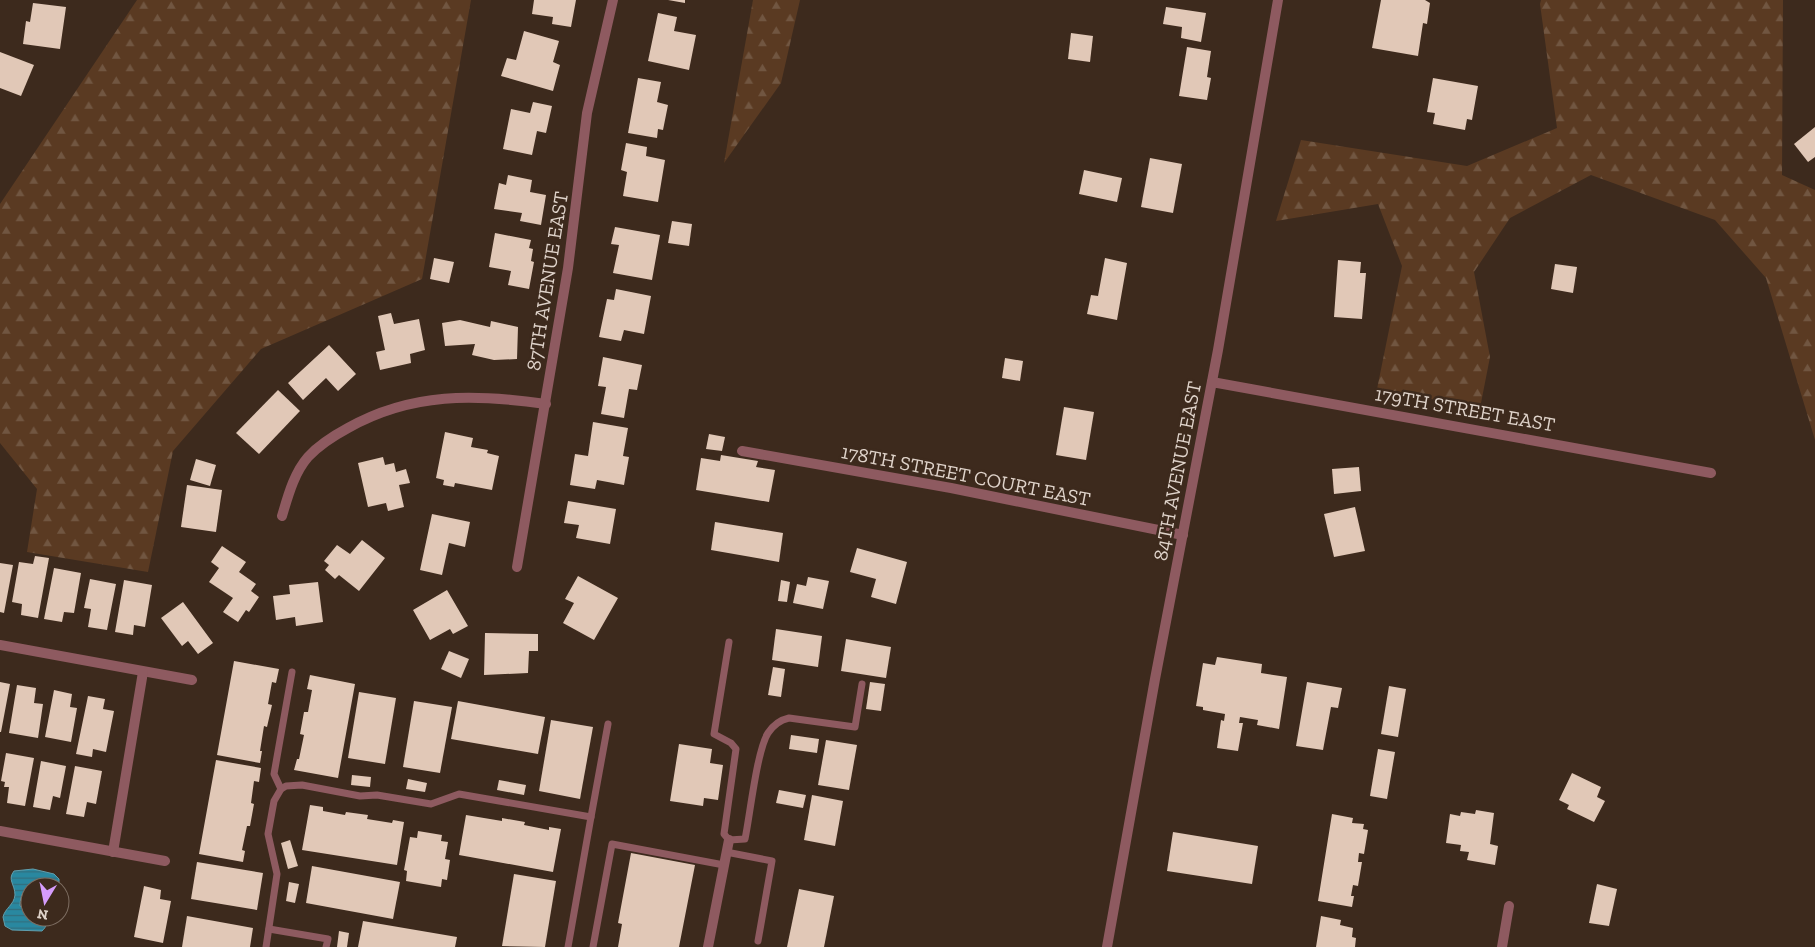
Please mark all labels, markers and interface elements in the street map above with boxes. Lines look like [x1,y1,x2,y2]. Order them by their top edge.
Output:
street label: 87TH AVENUE EAST [521,190,573,372]
street label: 84TH AVENUE EAST [1148,379,1206,563]
street label: 179TH STREET EAST [1373,381,1557,437]
street label: 178TH STREET COURT EAST [839,439,1093,511]
north arrow [20,877,70,927]
text: N [36,905,50,924]

